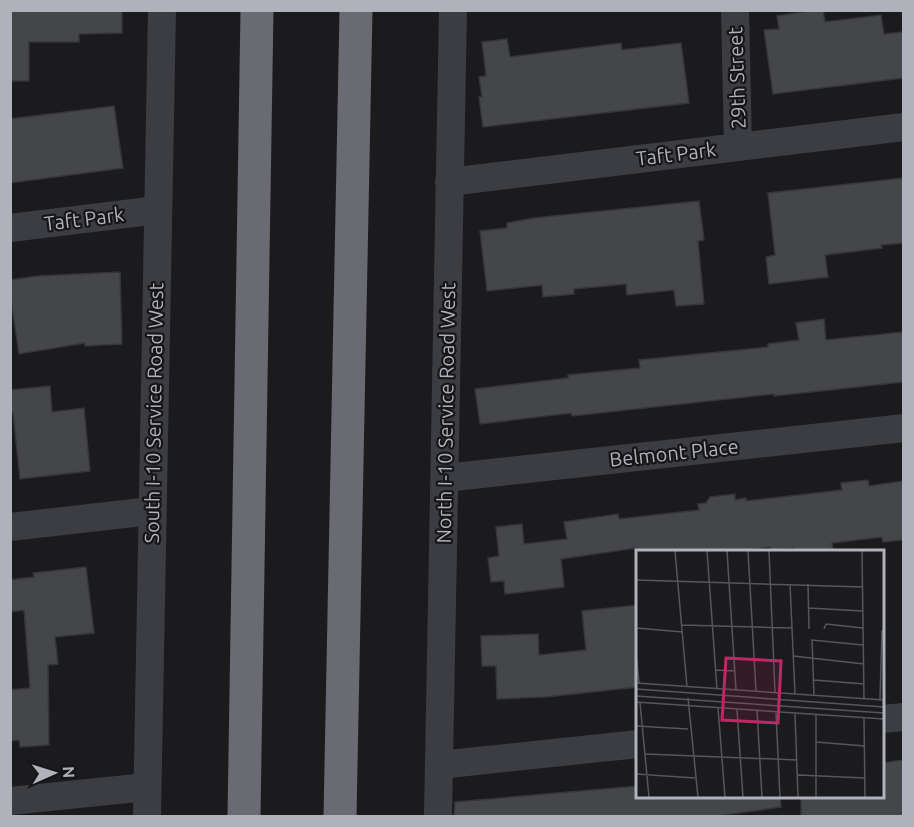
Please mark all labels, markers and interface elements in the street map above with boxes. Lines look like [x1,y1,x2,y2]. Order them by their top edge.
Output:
street label: 29th Street [723,26,750,130]
street label: Taft Park [635,137,717,170]
street label: Taft Park [43,202,125,235]
street label: South I-10 Service Road West [140,282,167,544]
street label: North I-10 Service Road West [432,282,459,544]
street label: Belmont Place [608,434,740,471]
inset map [636,550,884,797]
north arrow [24,743,84,803]
text: N [60,766,78,779]

